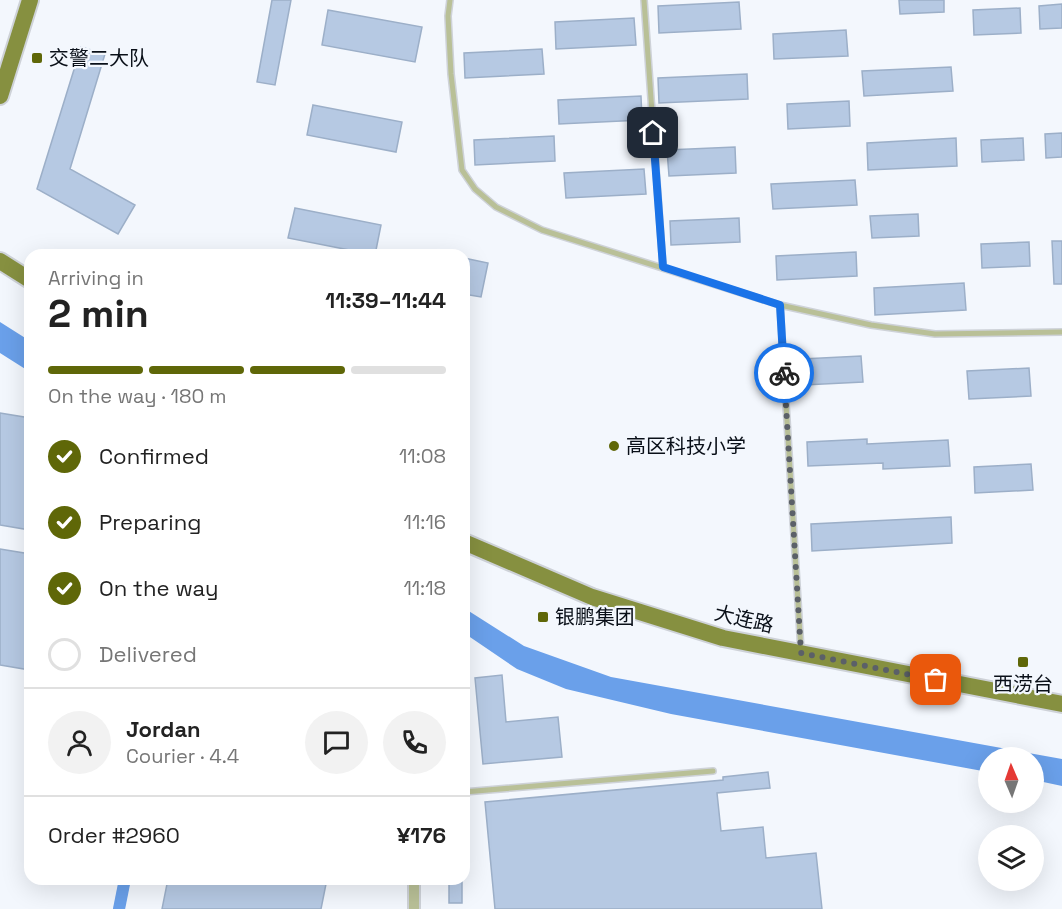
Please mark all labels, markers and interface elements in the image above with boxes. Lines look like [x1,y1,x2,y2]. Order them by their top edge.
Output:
place label: 交警二大队 [49,45,149,71]
marker: 交警二大队 [30,51,44,65]
pin [627,107,678,158]
icon: home [636,116,669,149]
text: Arriving in [48,265,144,291]
text: 11:39–11:44 [325,286,446,314]
text: 2 min [48,289,149,338]
courier [754,343,814,403]
icon: bike [768,357,801,390]
text: On the way · 180 m [48,383,227,409]
place label: 高区科技小学 [626,433,746,459]
marker: 高区科技小学 [607,439,621,453]
icon: check [48,440,81,473]
text: Confirmed [99,442,209,470]
text: 11:08 [399,443,446,469]
icon: check [48,506,81,539]
text: Preparing [99,508,201,536]
text: 11:16 [404,509,446,535]
icon: check [48,572,81,605]
text: On the way [99,574,218,602]
text: 11:18 [403,575,446,601]
street label: 大连路 [712,600,776,638]
place label: 银鹏集团 [555,604,635,630]
marker: 银鹏集团 [536,610,550,624]
text: Delivered [99,640,197,668]
pin [910,654,961,705]
marker: 西涝台 [1016,655,1030,669]
icon: bag [919,663,952,696]
place label: 西涝台 [993,671,1053,697]
button: person [48,711,111,774]
button: chat [305,711,368,774]
button: phone [383,711,446,774]
text: Jordan [126,715,201,743]
text: Courier · 4.4 [126,743,239,769]
north arrow [978,747,1044,813]
map controls [978,747,1044,891]
text: Order #2960 [48,821,180,849]
text: ¥176 [397,821,446,849]
button: layers [978,825,1044,891]

